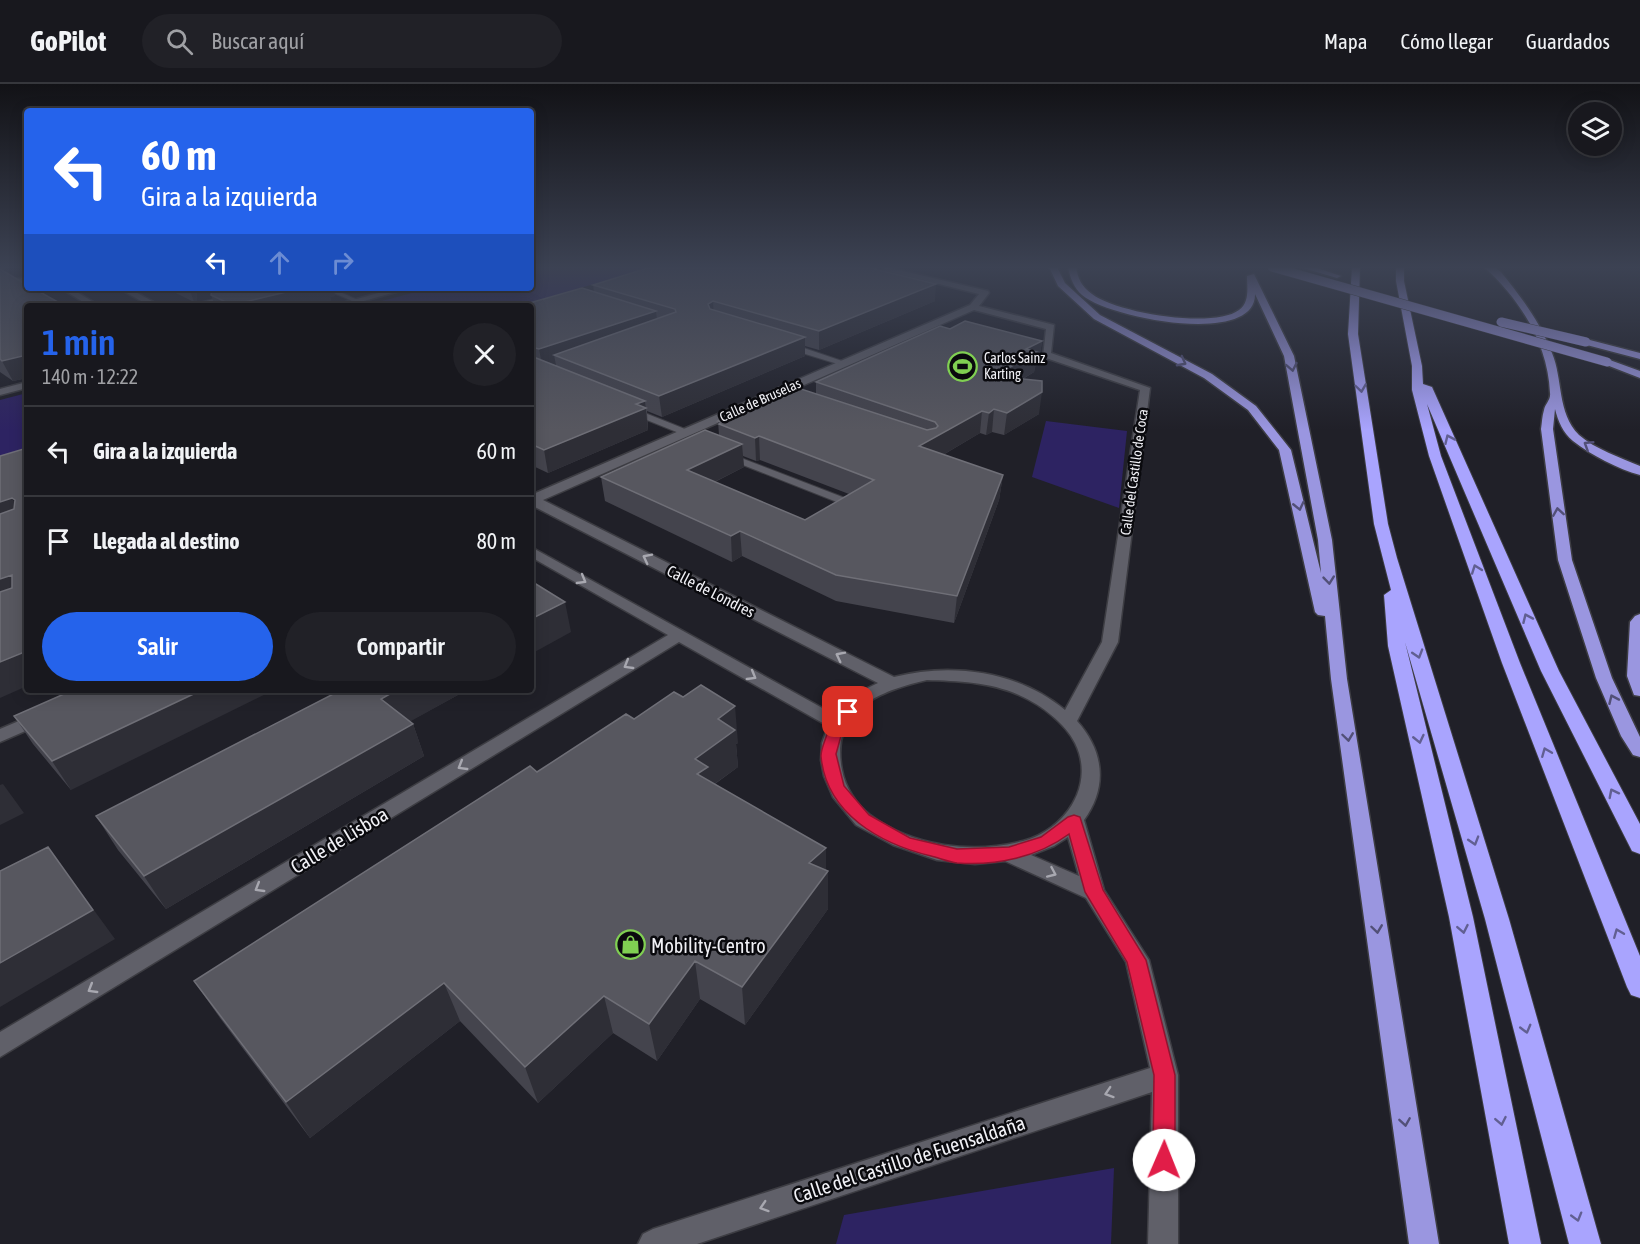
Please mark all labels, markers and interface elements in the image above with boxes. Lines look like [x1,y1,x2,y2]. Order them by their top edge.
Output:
search box [142,14,562,68]
text: GoPilot [30,25,106,57]
icon: search [163,25,196,58]
text: Buscar aquí [211,28,304,54]
text: Mapa [1324,29,1368,53]
text: Cómo llegar [1401,29,1493,53]
text: Guardados [1526,29,1610,53]
map controls [1568,102,1622,156]
button: layers [1568,102,1622,156]
text: 60 m [141,131,216,179]
icon: left [42,132,120,210]
text: Gira a la izquierda [141,181,318,212]
icon: left [200,246,233,279]
icon: ahead [263,246,296,279]
icon: right [326,246,359,279]
text: 1 min [42,321,116,363]
button: close [453,323,516,386]
sports icon: Carlos Sainz Karting [947,350,979,382]
place label: Carlos Sainz Karting [984,350,1045,382]
one-way arrow [1176,355,1186,366]
one-way arrow [1285,362,1298,372]
text: 140 m · 12:22 [42,365,138,388]
street label: Calle de Bruselas [717,375,803,425]
one-way arrow [1354,384,1366,393]
street label: Calle del Castillo de Coca [1117,408,1151,536]
icon: left [42,435,75,468]
one-way arrow [1444,435,1456,446]
text: Gira a la izquierda [93,438,237,464]
text: 60 m [476,438,516,464]
one-way arrow [1584,441,1594,453]
one-way arrow [1291,501,1304,511]
one-way arrow [1552,508,1564,517]
icon: arrive [42,525,75,558]
text: Llegada al destino [93,528,240,554]
text: 80 m [476,528,516,554]
one-way arrow [643,554,654,565]
street label: Calle de Londres [664,561,758,621]
one-way arrow [1471,565,1484,575]
one-way arrow [576,573,586,584]
one-way arrow [1322,575,1335,585]
button: Salir [42,612,273,681]
button: Compartir [285,612,516,681]
one-way arrow [1522,613,1534,624]
one-way arrow [1411,648,1423,659]
one-way arrow [835,652,846,663]
one-way arrow [624,657,635,668]
one-way arrow [746,669,756,680]
pin [822,686,873,737]
one-way arrow [1609,694,1621,705]
icon: arrive [831,695,864,728]
one-way arrow [1341,732,1353,741]
one-way arrow [1412,734,1425,744]
one-way arrow [1541,747,1553,758]
one-way arrow [458,758,468,770]
one-way arrow [1609,789,1620,799]
street label: Calle de Lisboa [286,802,392,878]
one-way arrow [1467,835,1479,846]
one-way arrow [1045,866,1056,878]
one-way arrow [255,881,265,893]
one-way arrow [1456,924,1469,934]
one-way arrow [1370,925,1382,934]
one-way arrow [1613,928,1625,939]
shop icon: Mobility-Centro [614,929,646,961]
place label: Mobility-Centro [651,934,766,957]
one-way arrow [88,982,98,994]
one-way arrow [1519,1024,1532,1034]
one-way arrow [1104,1086,1115,1099]
street label: Calle del Castillo de Fuensaldaña [790,1111,1028,1207]
one-way arrow [1494,1115,1507,1125]
one-way arrow [1399,1118,1411,1127]
position arrow [1132,1128,1196,1192]
one-way arrow [759,1200,770,1212]
one-way arrow [1570,1212,1583,1222]

